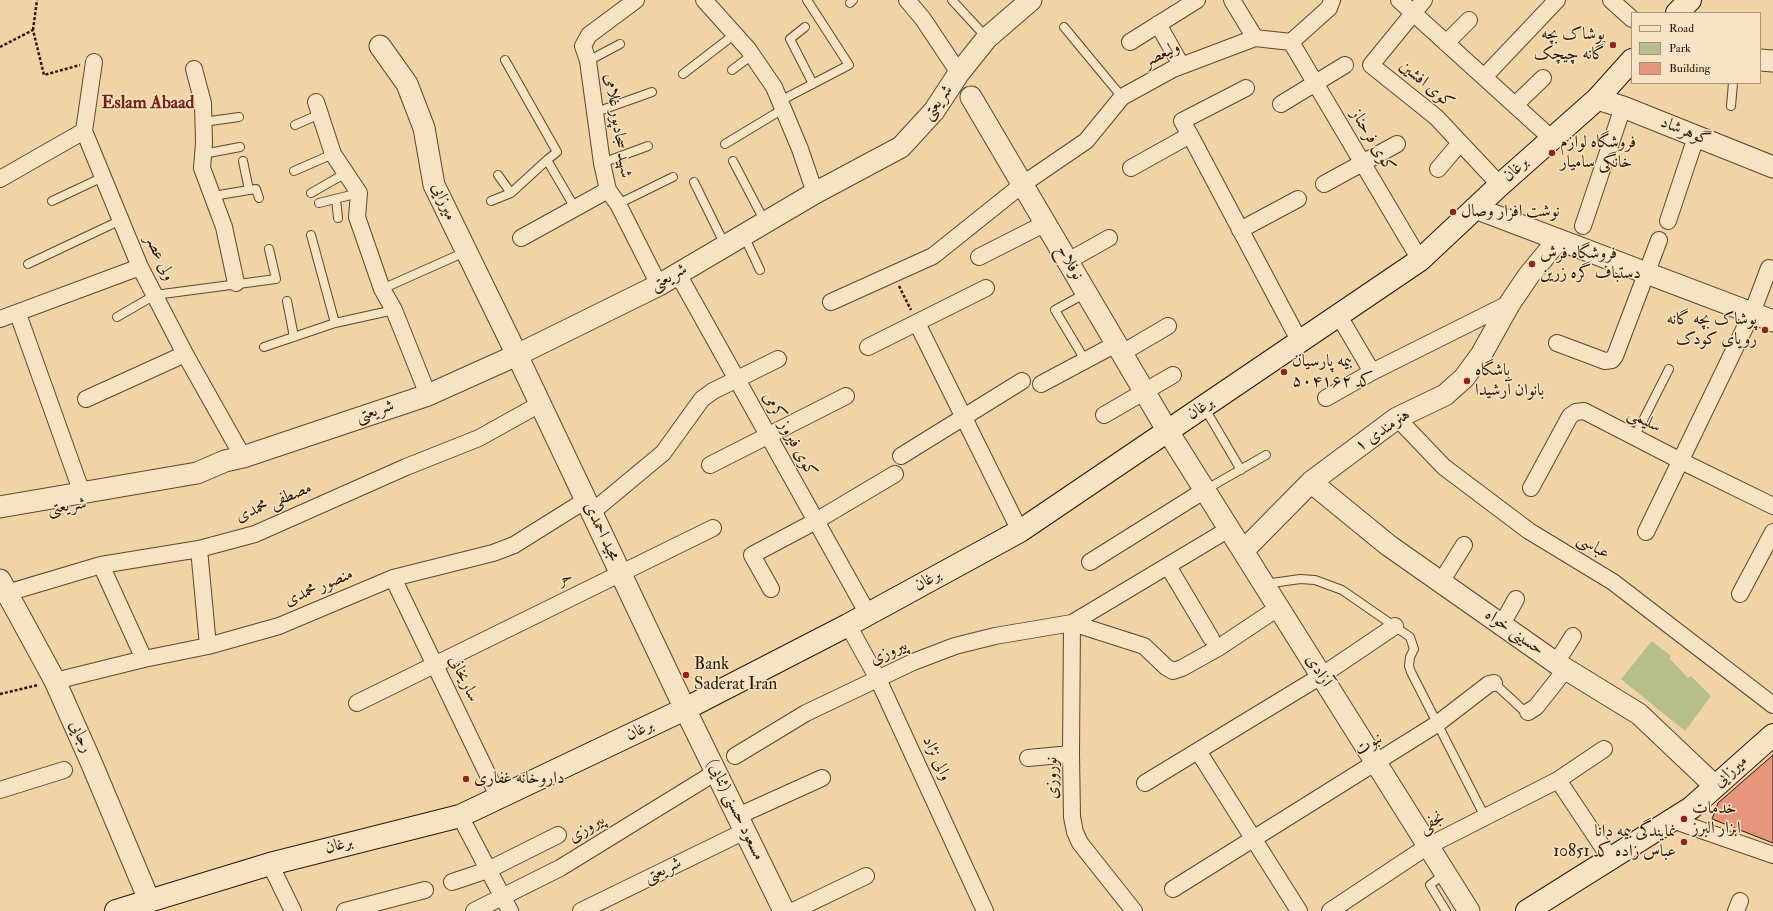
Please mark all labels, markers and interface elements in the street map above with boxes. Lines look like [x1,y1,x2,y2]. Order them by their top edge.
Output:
legend [1631,12,1761,84]
text: Road [1669,21,1694,36]
place label: پوشاک بچه گانه چیچک [1534,25,1605,65]
street label: ولیعصر [1140,37,1184,73]
marker: پوشاک بچه گانه چیچک [1608,40,1618,50]
text: Park [1669,41,1691,56]
street label: کوی افشین [1395,56,1457,114]
text: Building [1669,61,1710,76]
street label: شهید سجادپور غلامی [599,72,635,180]
street label: شریعتی [918,81,958,125]
district label: Eslam Abaad [102,93,194,115]
street label: کوی فرحناز [1345,106,1399,176]
street label: گوهرشاد [1657,113,1713,151]
place label: فروشگاه لوازم خانگی سامیار [1560,133,1636,173]
marker: فروشگاه لوازم خانگی سامیار [1547,148,1557,158]
street label: برغان [1499,153,1533,187]
street label: میرزایی [426,180,460,224]
place label: نوشت افزار وصال [1461,202,1560,222]
marker: نوشت افزار وصال [1448,207,1458,217]
street label: ولی عصر [139,232,179,284]
street label: نوفلاح [1051,242,1087,284]
place label: فروشگاه فرش دستباف گره زرین [1540,244,1641,284]
marker: فروشگاه فرش دستباف گره زرین [1527,259,1537,269]
street label: شریعتی [647,260,691,296]
place label: پوشاک بچه گانه رویای کودک [1667,310,1757,350]
marker: پوشاک بچه گانه رویای کودک [1760,325,1770,335]
place label: بیمه پارسیان کد ۵۰۴۱۶۲ [1292,352,1374,392]
place label: باشگاه بانوان آرشیدا [1475,361,1544,401]
marker: بیمه پارسیان کد ۵۰۴۱۶۲ [1279,367,1289,377]
marker: باشگاه بانوان آرشیدا [1462,376,1472,386]
street label: کوی فیروز کرمی [757,389,821,481]
street label: برغان [1184,393,1218,425]
street label: شریعتی [353,396,397,428]
street label: سلیمی [1624,404,1664,438]
street label: هنرمندی ۱ [1351,405,1415,457]
street label: مصطفی محمدی [233,478,315,528]
street label: شریعتی [46,494,88,520]
street label: مجید احمدی [578,499,624,565]
street label: عباسی [1573,529,1613,565]
street label: منصور محمدی [282,564,356,612]
street label: برغان [911,565,945,597]
street label: حر [554,567,576,591]
street label: حسینی خواه [1480,605,1548,661]
street label: پیروزی [867,635,911,671]
street label: آزادی [1300,651,1336,691]
street label: ساریخانی [443,652,483,706]
place label: Bank Saderat Iran [694,655,777,695]
marker: Bank Saderat Iran [681,670,691,680]
street label: برغان [623,716,657,746]
street label: رجایی [64,718,96,756]
street label: نبوت [1351,729,1387,761]
street label: والی نژاد [917,733,955,785]
street label: میرزایی [1710,752,1752,792]
street label: مسعود حسنی (ثنایی) [702,756,768,864]
street label: نوروزی [1042,757,1064,799]
place label: داروخانه غفاری [474,769,565,789]
marker: داروخانه غفاری [461,774,471,784]
place label: خدمات ابزار البرز [1692,799,1741,839]
street label: نجفی [1416,808,1448,838]
street label: پیروزی [565,810,609,848]
marker: خدمات ابزار البرز [1679,814,1689,824]
place label: نمایندگی بیمه دانا عباس زاده کد 10851 [1553,822,1676,862]
street label: برغان [323,833,355,859]
marker: نمایندگی بیمه دانا عباس زاده کد 10851 [1679,837,1689,847]
street label: شریعتی [641,853,685,889]

